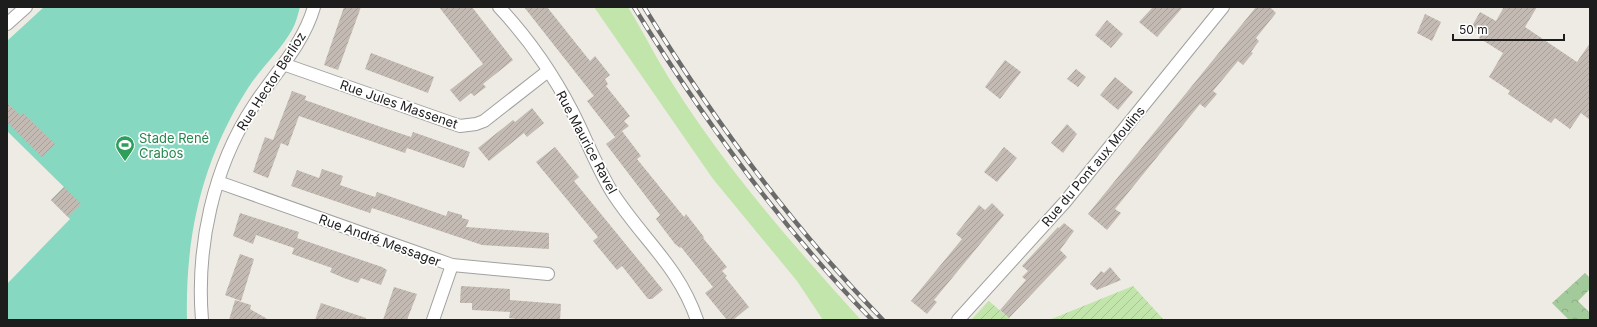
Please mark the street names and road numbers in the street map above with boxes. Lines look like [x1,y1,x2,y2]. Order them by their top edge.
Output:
street label: Rue Hector Berlioz [233,29,309,133]
street label: Rue Jules Massenet [338,76,460,132]
street label: Rue Maurice Ravel [553,88,621,196]
street label: Rue du Pont aux Moulins [1038,103,1148,229]
street label: Rue André Messager [317,210,443,270]

